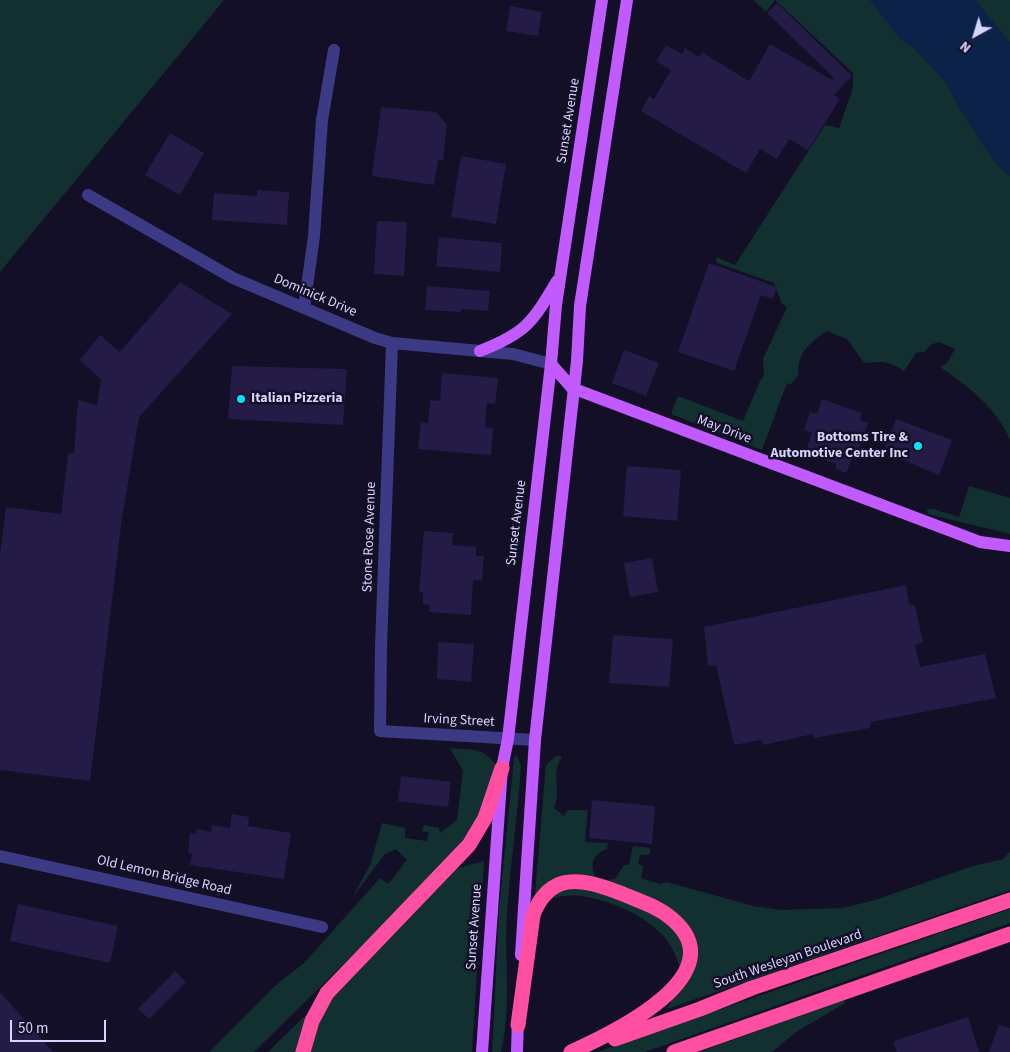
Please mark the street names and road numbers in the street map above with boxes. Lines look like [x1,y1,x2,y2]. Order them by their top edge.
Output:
street label: Sunset Avenue [554,77,584,165]
street label: Dominick Drive [271,271,359,321]
street label: May Drive [694,412,754,448]
street label: Sunset Avenue [503,479,531,567]
street label: Stone Rose Avenue [360,481,380,593]
street label: Irving Street [423,711,495,731]
street label: Old Lemon Bridge Road [95,852,233,900]
street label: Sunset Avenue [464,883,486,971]
street label: South Wesleyan Boulevard [712,927,864,993]

